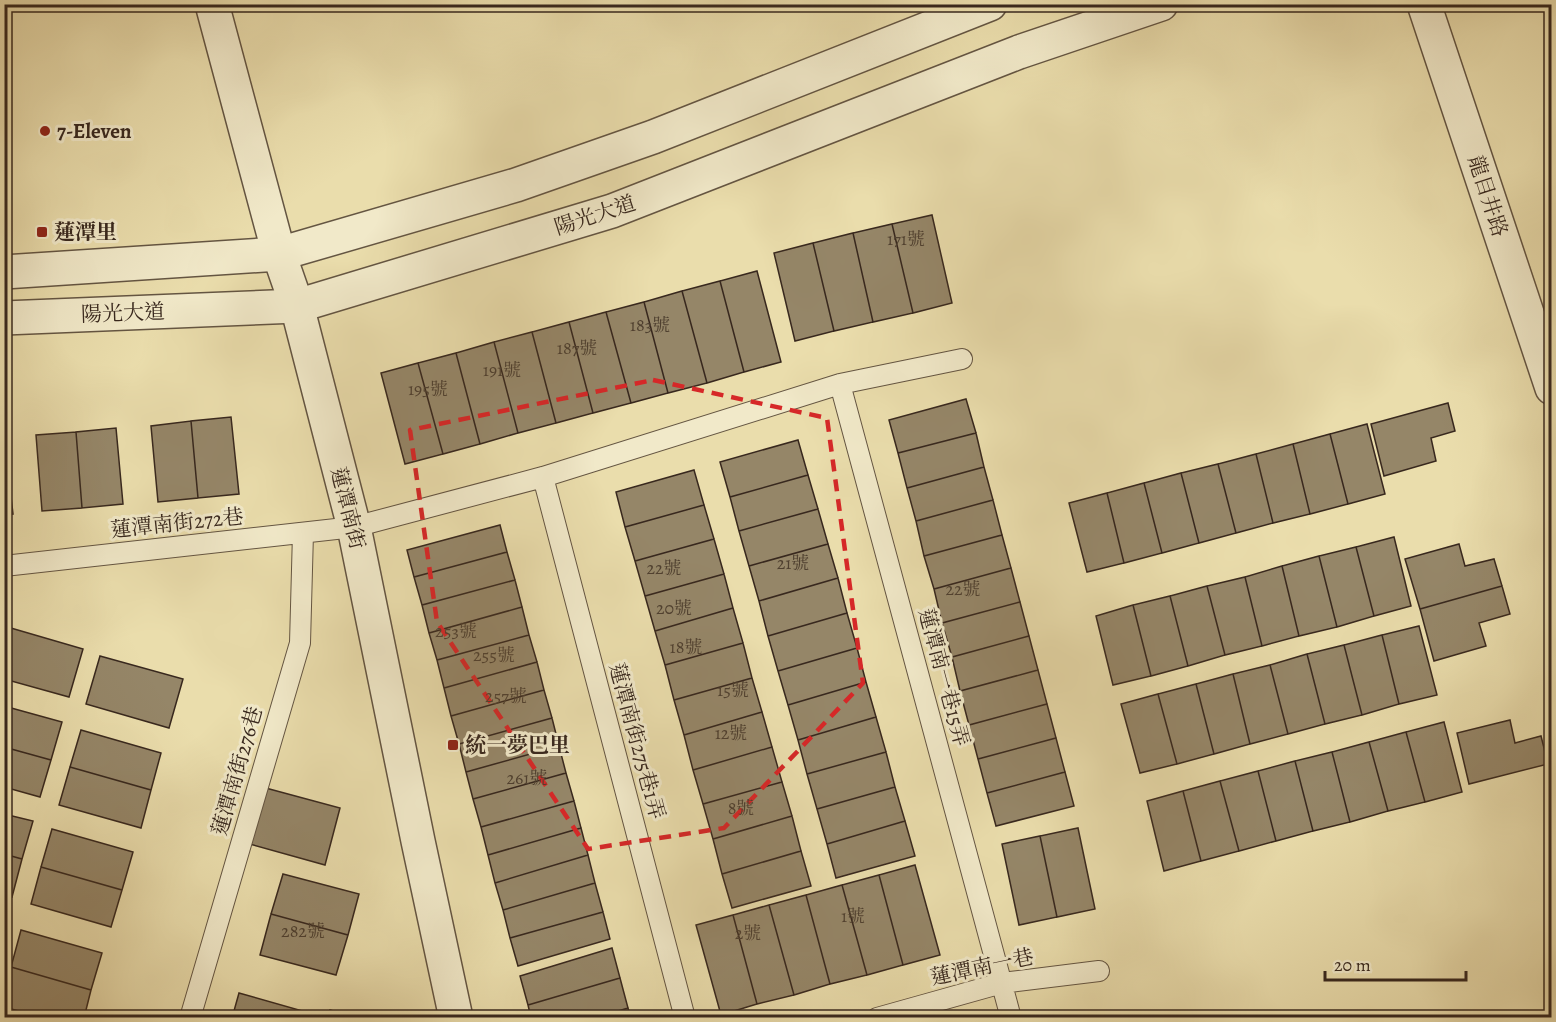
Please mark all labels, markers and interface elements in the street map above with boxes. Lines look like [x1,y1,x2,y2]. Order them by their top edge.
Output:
place label: 7-Eleven [57,117,132,145]
marker: 7-Eleven [38,124,52,138]
street label: 龍目井路 [1462,152,1514,240]
street label: 陽光大道 [551,189,639,241]
place label: 蓮潭里 [54,218,117,246]
marker: 蓮潭里 [35,225,49,239]
house number: 171號 [887,227,925,251]
street label: 陽光大道 [81,298,165,328]
house number: 183號 [630,313,670,337]
house number: 187號 [557,336,597,360]
house number: 191號 [483,358,521,382]
house number: 195號 [408,377,448,401]
street label: 蓮潭南街 [324,464,372,552]
street label: 蓮潭南街272巷 [109,502,245,544]
house number: 21號 [777,551,809,575]
house number: 22號 [646,556,682,580]
house number: 22號 [945,577,981,601]
house number: 20號 [656,596,692,620]
street label: 蓮潭南一巷15弄 [912,605,976,749]
house number: 253號 [435,619,477,643]
house number: 18號 [670,635,702,659]
house number: 255號 [473,643,515,667]
street label: 蓮潭南街275巷1弄 [603,660,671,822]
house number: 15號 [717,678,749,702]
house number: 257號 [485,684,527,708]
street label: 蓮潭南街276巷 [205,703,269,839]
house number: 12號 [715,721,747,745]
place label: 統一夢巴里 [465,731,570,759]
marker: 統一夢巴里 [446,738,460,752]
house number: 261號 [506,766,548,790]
house number: 8號 [728,796,754,820]
house number: 1號 [841,904,865,928]
house number: 282號 [281,919,325,943]
house number: 2號 [735,921,761,945]
street label: 蓮潭南一巷 [928,942,1036,992]
scale bar [1325,944,1466,982]
text: 20 m [1334,953,1371,977]

